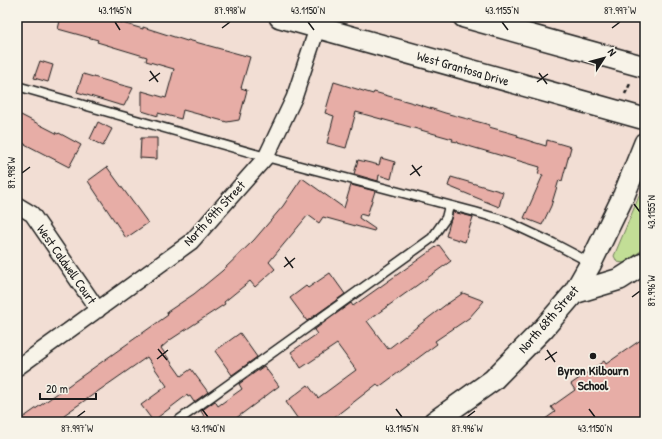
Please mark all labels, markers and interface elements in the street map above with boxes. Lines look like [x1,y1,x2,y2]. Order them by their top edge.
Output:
text: 43.1145°N [98,4,132,17]
text: 87.998°W [214,4,247,17]
text: 43.1150°N [291,4,325,17]
text: 43.1155°N [485,4,519,17]
text: 87.997°W [604,4,637,17]
north arrow [584,38,624,78]
street label: West Grantosa Drive [415,46,511,90]
text: N [605,46,620,59]
text: 87.998°W [5,156,18,189]
street label: North 69th Street [179,176,249,250]
text: 43.1155°N [645,195,658,229]
street label: West Caldwell Court [33,221,101,308]
text: 87.996°W [645,275,658,307]
street label: North 68th Street [514,281,583,357]
marker: Byron Kilbourn School [588,351,598,361]
place label: Byron Kilbourn School [557,361,629,394]
scale bar [40,375,96,401]
text: 20 m [46,380,68,397]
text: 87.997°W [61,422,94,435]
text: 43.1140°N [191,422,225,435]
text: 43.1145°N [385,422,419,435]
text: 87.996°W [451,422,483,435]
text: 43.1150°N [578,422,612,435]

